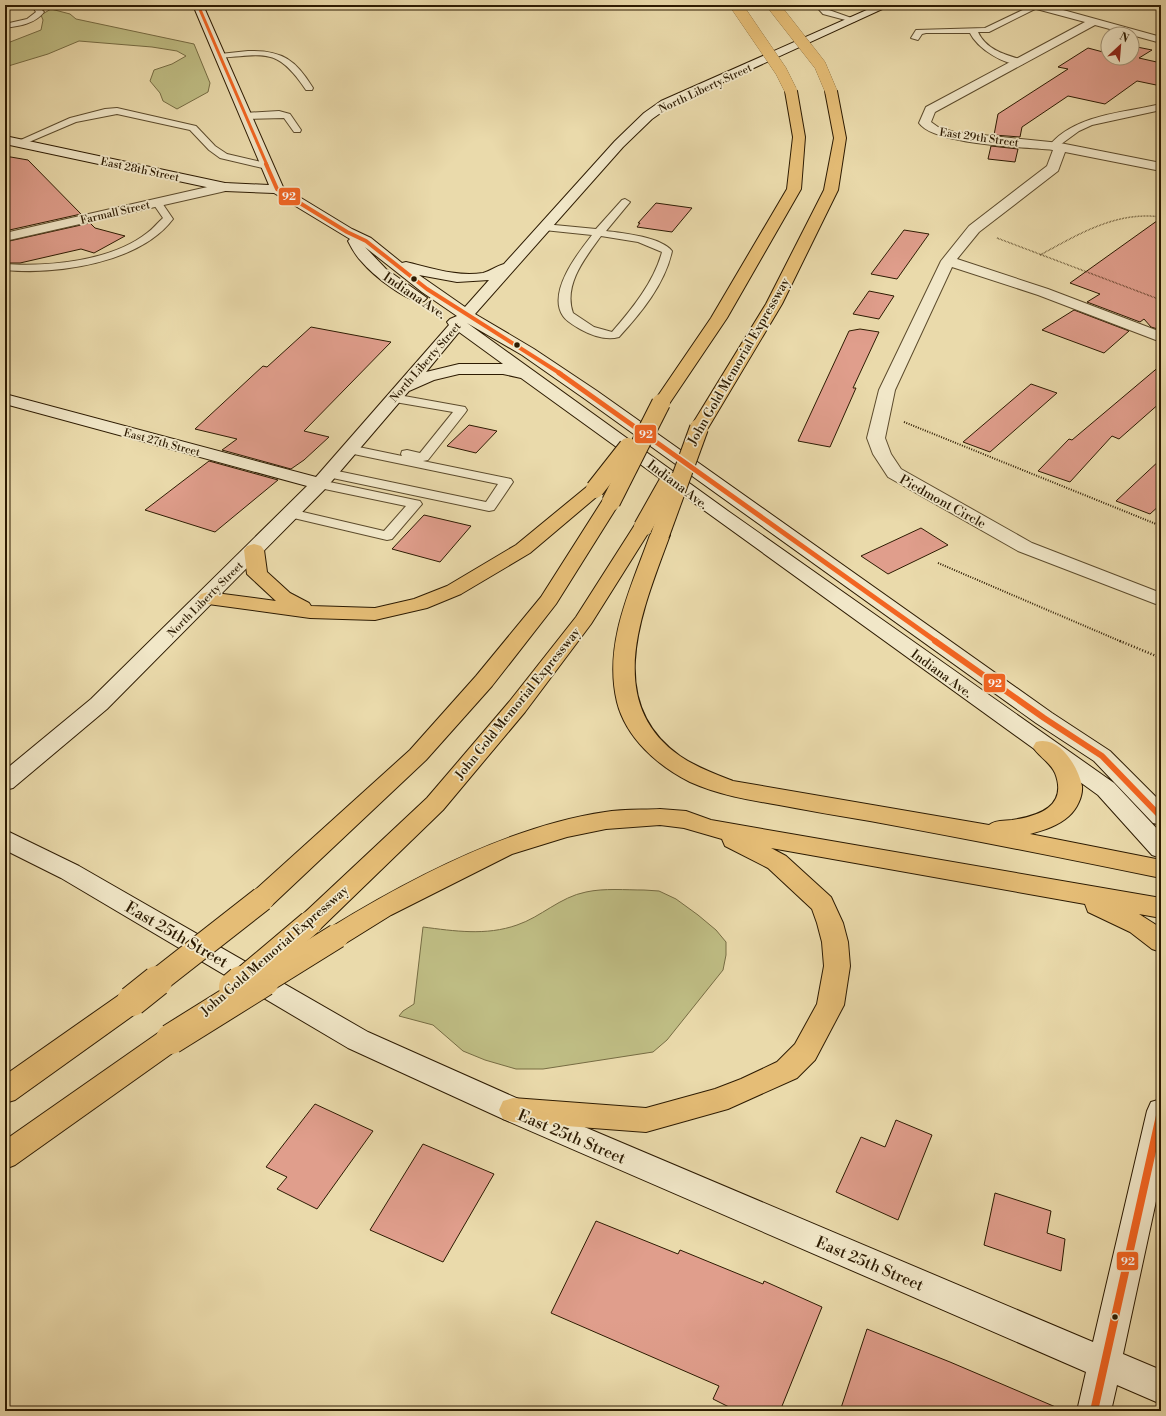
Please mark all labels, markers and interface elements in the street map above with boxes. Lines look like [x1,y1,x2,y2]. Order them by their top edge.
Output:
north arrow [1100,26,1140,66]
text: N [1117,30,1131,46]
street label: North Liberty Street [657,61,754,117]
street label: East 29th Street [938,125,1019,150]
street label: East 28th Street [99,155,180,185]
line badge: 92 [278,187,301,206]
text: 92 [282,190,296,204]
street label: Farmall Street [79,198,151,228]
street label: Indiana Ave. [380,269,449,323]
unlabelled marker [409,274,419,284]
street label: John Gold Memorial Expressway [684,274,794,449]
street label: North Liberty Street [387,320,464,405]
unlabelled marker [512,340,522,350]
line badge: 92 [634,424,657,444]
street label: East 27th Street [122,426,202,460]
text: 92 [639,428,653,442]
street label: Indiana Ave. [644,457,711,513]
street label: Piedmont Circle [896,472,989,532]
street label: North Liberty Street [165,559,247,640]
street label: John Gold Memorial Expressway [451,624,584,783]
street label: Indiana Ave. [908,646,975,701]
line badge: 92 [983,673,1006,693]
text: 92 [988,677,1002,691]
street label: John Gold Memorial Expressway [197,882,352,1020]
street label: East 25th Street [122,897,232,973]
street label: East 25th Street [515,1105,629,1169]
street label: East 25th Street [813,1232,927,1296]
line badge: 92 [1116,1251,1139,1271]
text: 92 [1121,1255,1135,1269]
unlabelled marker [1110,1312,1120,1322]

